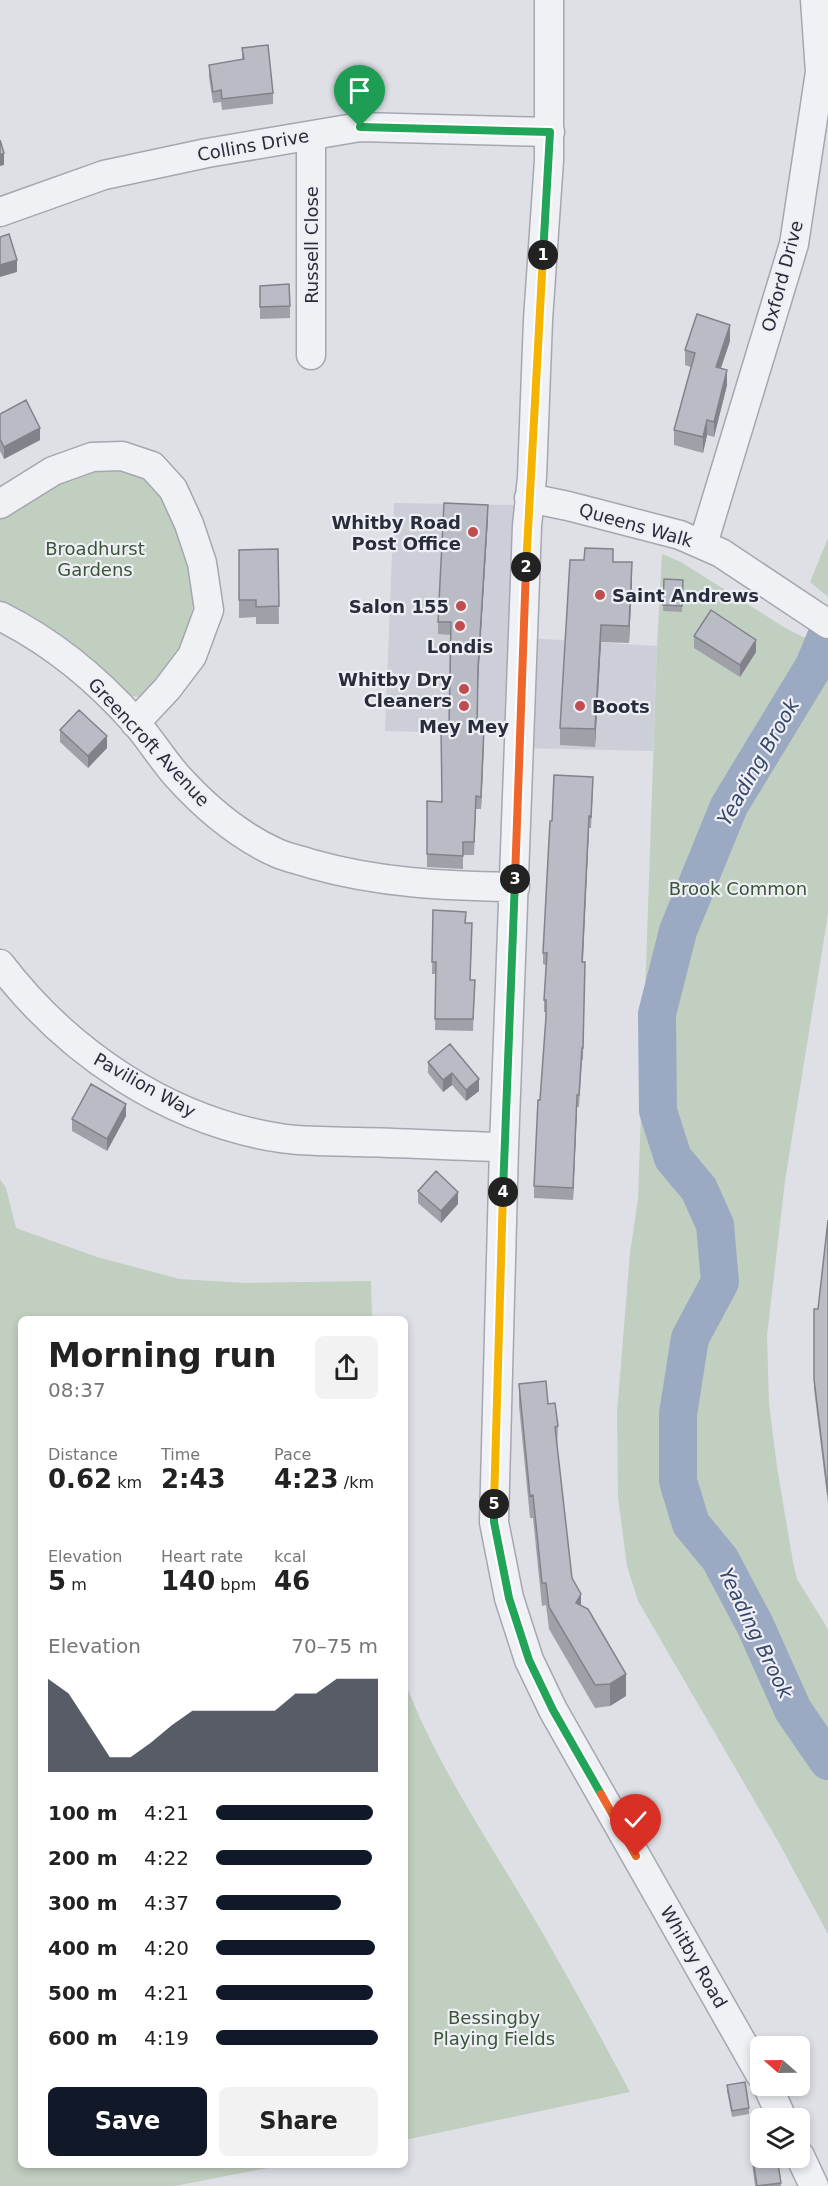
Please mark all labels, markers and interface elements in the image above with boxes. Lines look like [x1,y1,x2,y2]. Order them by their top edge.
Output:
pin [334,65,385,127]
icon: arrive [343,74,376,107]
street label: Collins Drive [195,125,311,165]
street label: Russell Close [301,186,322,304]
street label: Oxford Drive [757,218,807,334]
pin: 1 [528,240,558,270]
text: 1 [537,245,549,264]
street label: Queens Walk [577,499,696,551]
place label: Whitby Road Post Office [331,512,461,554]
marker: Whitby Road Post Office [466,525,480,539]
park label: Broadhurst Gardens [45,538,145,580]
pin: 2 [511,552,541,582]
text: 2 [520,557,532,576]
place label: Saint Andrews [612,585,759,606]
marker: Saint Andrews [593,588,607,602]
place label: Salon 155 [349,596,449,617]
marker: Salon 155 [454,599,468,613]
marker: Londis [453,619,467,633]
place label: Londis [427,636,493,657]
place label: Whitby Dry Cleaners [338,669,452,711]
street label: Greencroft Avenue [84,673,214,811]
marker: Whitby Dry Cleaners [457,682,471,696]
water label: Yeading Brook [712,693,805,830]
place label: Boots [592,696,650,717]
marker: Mey Mey [457,699,471,713]
marker: Boots [573,699,587,713]
place label: Mey Mey [419,716,509,737]
pin: 3 [500,864,530,894]
text: 3 [509,869,521,888]
park label: Brook Common [669,878,807,899]
street label: Pavilion Way [90,1048,200,1122]
pin: 4 [488,1177,518,1207]
text: 4 [497,1182,509,1201]
text: Morning run [48,1336,276,1375]
button: share [315,1336,378,1399]
text: 08:37 [48,1378,106,1402]
text: Distance [48,1445,118,1464]
text: Time [161,1445,200,1464]
text: Pace [274,1445,311,1464]
text: 0.62 [48,1464,112,1494]
text: 2:43 [161,1464,226,1494]
text: 4:23 [274,1464,339,1494]
text: km [112,1473,142,1492]
text: /km [339,1473,374,1492]
pin: 5 [479,1489,509,1519]
text: 5 [488,1494,500,1513]
text: Elevation [48,1547,122,1566]
text: Heart rate [161,1547,243,1566]
text: kcal [274,1547,306,1566]
water label: Yeading Brook [714,1564,799,1704]
text: 5 [48,1566,66,1596]
text: 140 [161,1566,215,1596]
text: 46 [274,1566,310,1596]
text: m [66,1575,87,1594]
text: bpm [215,1575,256,1594]
text: Elevation [48,1634,141,1658]
text: 70–75 m [291,1634,378,1658]
pin [610,1794,661,1856]
text: 100 m [48,1801,118,1825]
text: 4:21 [144,1801,189,1825]
icon: check [619,1803,652,1836]
text: 200 m [48,1846,118,1870]
text: 4:22 [144,1846,189,1870]
text: 300 m [48,1891,118,1915]
text: 4:37 [144,1891,189,1915]
street label: Whitby Road [656,1902,732,2012]
text: 400 m [48,1936,118,1960]
text: 4:20 [144,1936,189,1960]
text: 500 m [48,1981,118,2005]
text: 4:21 [144,1981,189,2005]
park label: Bessingby Playing Fields [433,2007,555,2049]
text: 600 m [48,2026,118,2050]
text: 4:19 [144,2026,189,2050]
north arrow [750,2036,810,2096]
map controls [750,2036,810,2168]
button: Save [48,2087,207,2156]
button: Share [219,2087,378,2156]
button: layers [750,2108,810,2168]

